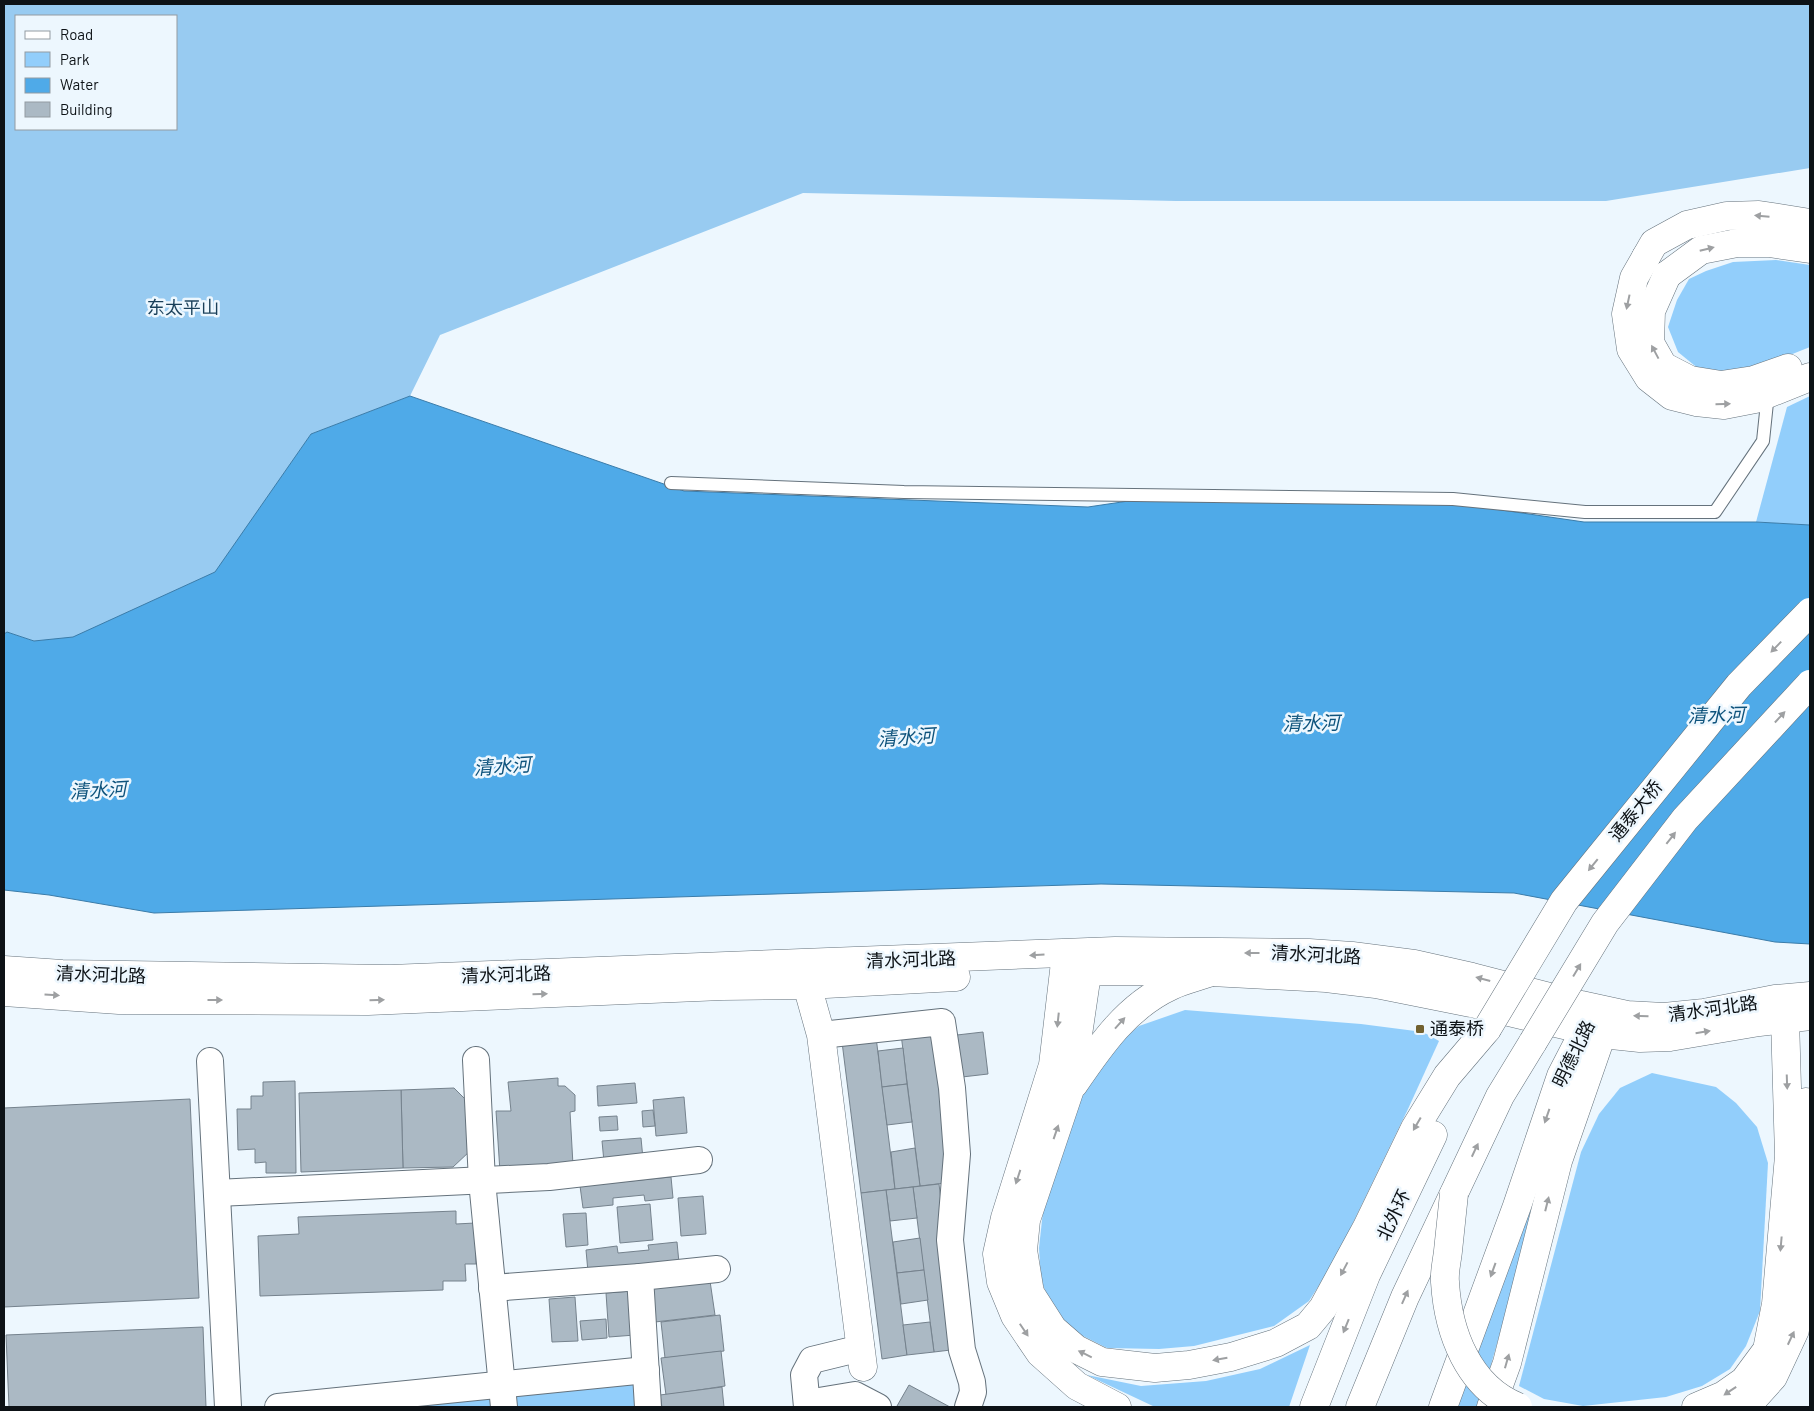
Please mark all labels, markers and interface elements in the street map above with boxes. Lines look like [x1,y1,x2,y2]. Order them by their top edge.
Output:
legend [15,15,178,130]
text: Road [60,25,93,43]
text: Park [60,50,90,68]
text: Water [60,75,99,93]
text: Building [60,100,113,118]
one-way arrow [1754,212,1770,220]
one-way arrow [1700,245,1715,253]
one-way arrow [1624,295,1632,311]
park label: 东太平山 [147,296,219,318]
one-way arrow [1651,345,1659,359]
one-way arrow [1715,399,1731,407]
one-way arrow [1770,640,1782,652]
water label: 清水河 [1687,702,1749,726]
water label: 清水河 [1282,710,1344,734]
one-way arrow [1774,712,1786,724]
water label: 清水河 [877,723,939,750]
water label: 清水河 [473,752,535,779]
street label: 通泰大桥 [1604,775,1666,845]
water label: 清水河 [69,776,131,802]
one-way arrow [1665,831,1676,844]
one-way arrow [1588,858,1598,871]
street label: 清水河北路 [1271,941,1362,967]
street label: 清水河北路 [866,946,956,972]
one-way arrow [1244,948,1260,956]
one-way arrow [1029,952,1045,960]
street label: 清水河北路 [56,961,146,987]
street label: 清水河北路 [461,961,551,987]
one-way arrow [1572,963,1581,976]
one-way arrow [1475,975,1490,983]
one-way arrow [532,990,548,998]
street label: 清水河北路 [1667,991,1759,1025]
one-way arrow [45,992,61,1000]
one-way arrow [207,996,223,1004]
one-way arrow [370,996,386,1004]
one-way arrow [1632,1011,1648,1019]
one-way arrow [1054,1012,1062,1028]
one-way arrow [1115,1016,1126,1029]
street label: 明德北路 [1547,1016,1599,1091]
place label: 通泰桥 [1430,1017,1484,1039]
marker: 通泰桥 [1414,1023,1426,1035]
one-way arrow [1695,1028,1711,1036]
one-way arrow [1783,1074,1791,1090]
one-way arrow [1543,1109,1550,1124]
one-way arrow [1413,1118,1422,1131]
one-way arrow [1052,1124,1060,1139]
one-way arrow [1470,1143,1479,1158]
one-way arrow [1014,1169,1022,1184]
street label: 北外环 [1372,1185,1414,1244]
one-way arrow [1543,1196,1551,1211]
one-way arrow [1777,1236,1785,1252]
one-way arrow [1340,1262,1348,1277]
one-way arrow [1489,1263,1497,1278]
one-way arrow [1402,1290,1410,1304]
one-way arrow [1342,1319,1350,1333]
one-way arrow [1019,1324,1029,1337]
one-way arrow [1788,1331,1796,1345]
one-way arrow [1078,1349,1092,1357]
one-way arrow [1503,1354,1511,1369]
one-way arrow [1211,1356,1227,1364]
one-way arrow [1723,1386,1737,1396]

